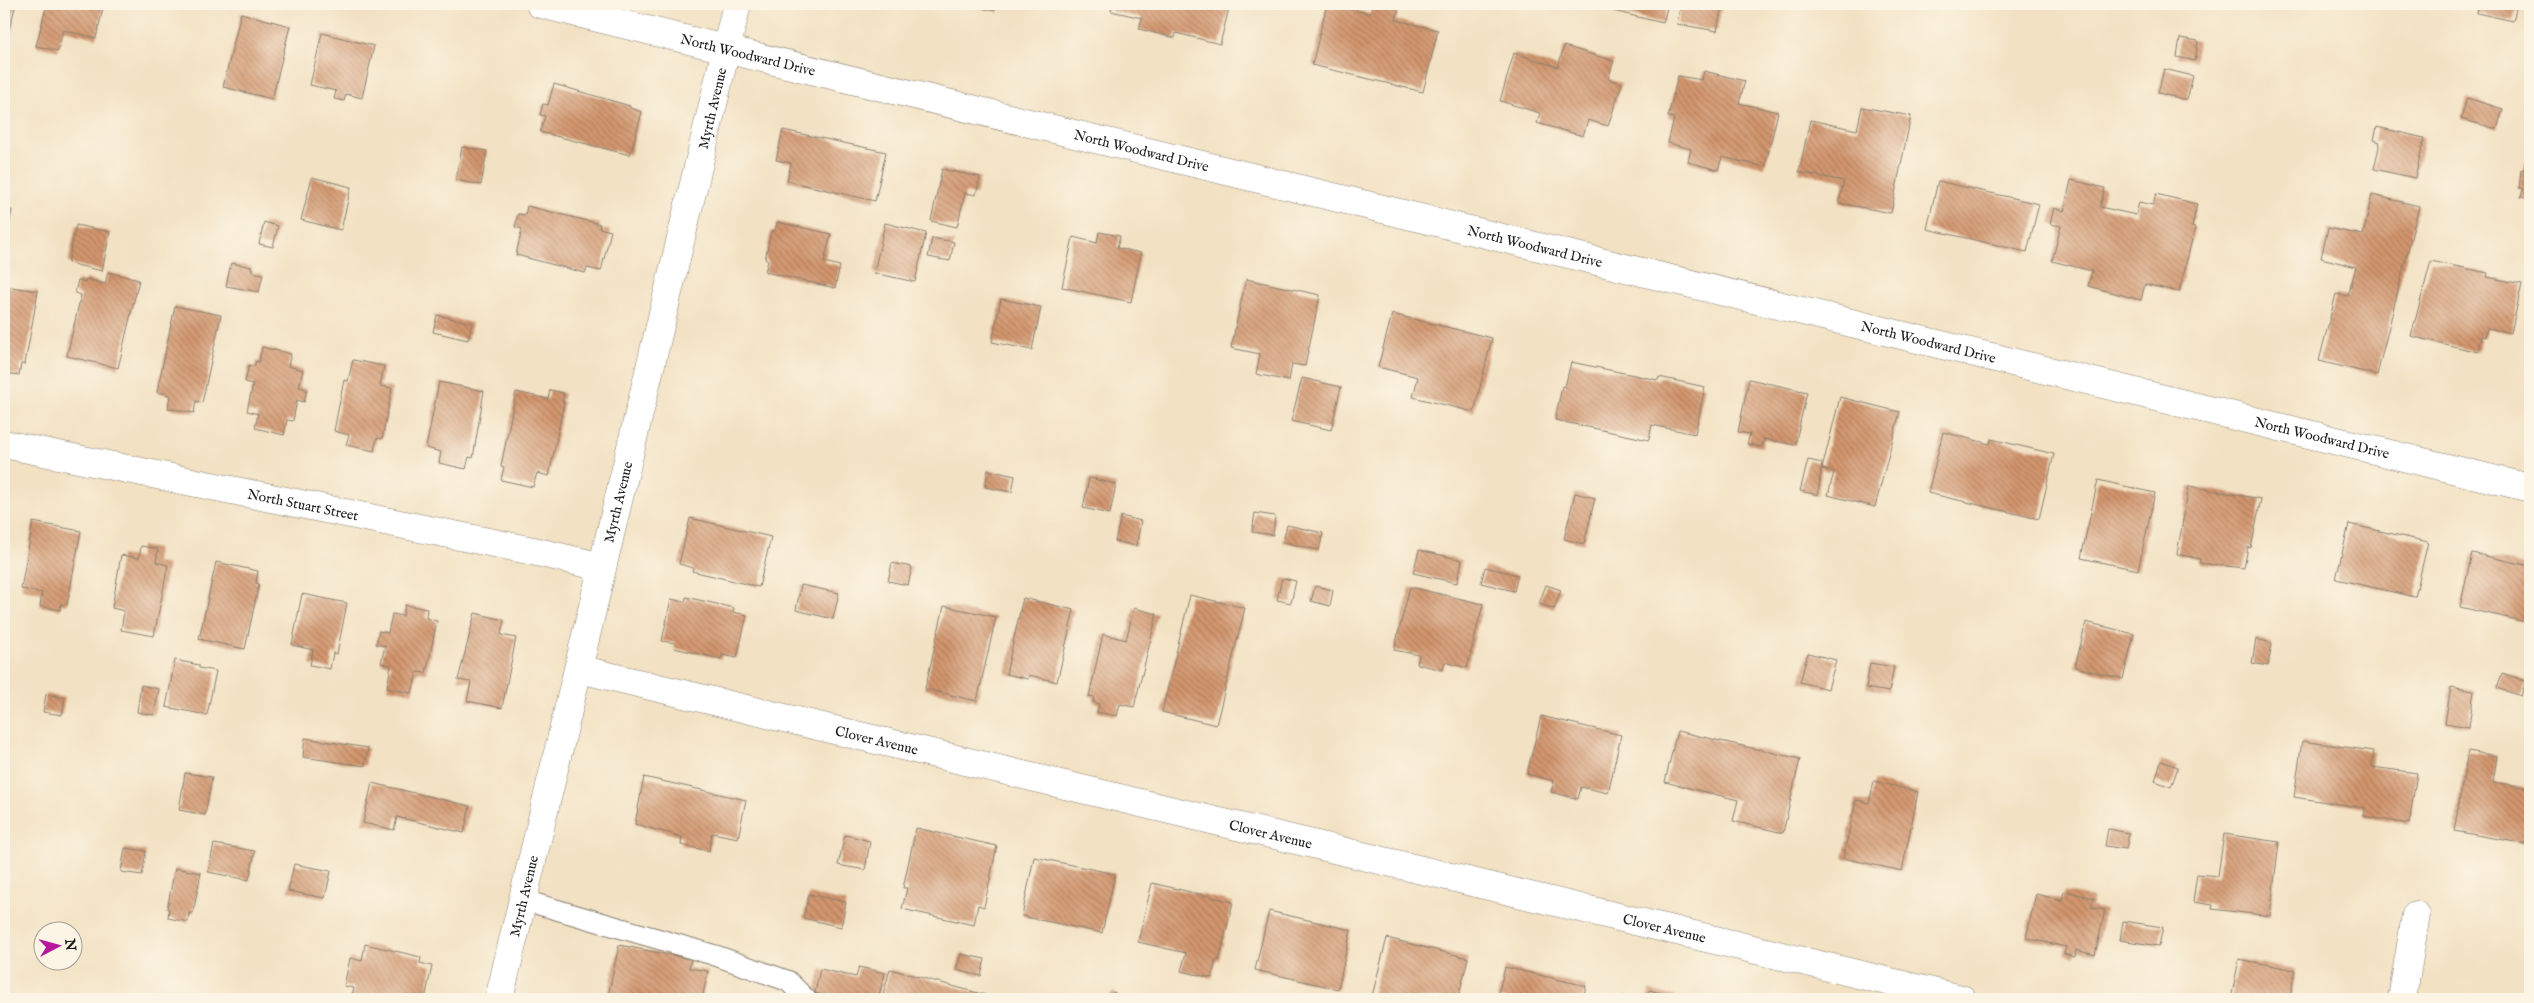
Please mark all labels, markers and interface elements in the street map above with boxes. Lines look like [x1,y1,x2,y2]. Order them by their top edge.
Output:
street label: North Woodward Drive [678,30,818,81]
street label: Myrth Avenue [695,65,732,151]
street label: North Woodward Drive [1072,126,1211,176]
street label: North Woodward Drive [1465,222,1605,272]
street label: North Woodward Drive [1859,318,1998,368]
street label: North Woodward Drive [2252,413,2392,464]
street label: Myrth Avenue [600,459,637,545]
street label: North Stuart Street [246,485,360,525]
street label: Clover Avenue [833,722,920,760]
street label: Clover Avenue [1227,816,1314,854]
street label: Myrth Avenue [506,853,543,939]
street label: Clover Avenue [1621,910,1708,948]
north arrow [32,920,82,970]
text: N [60,937,80,952]

